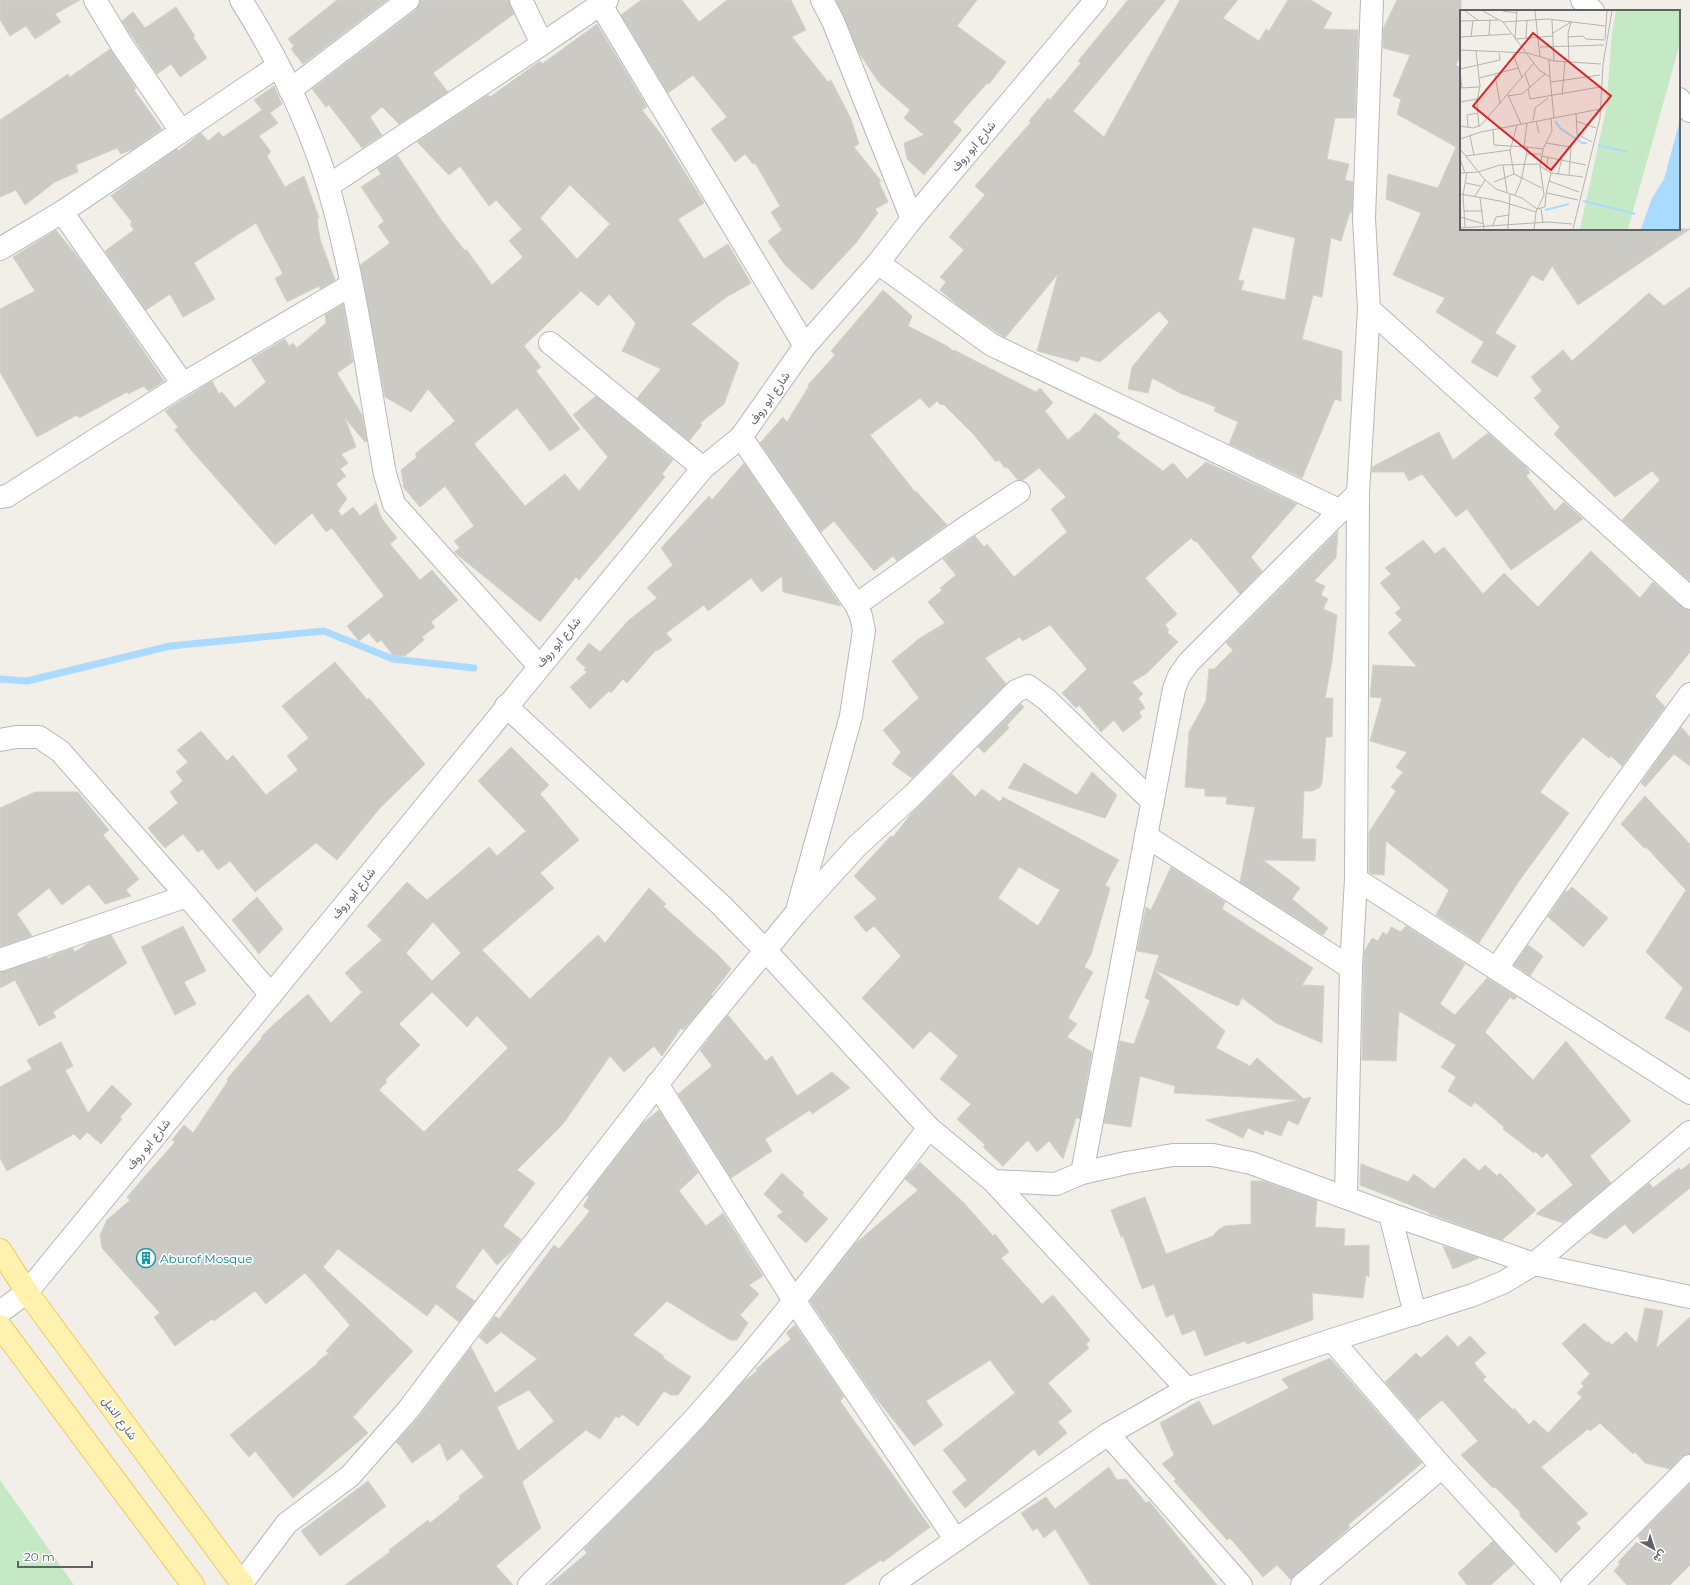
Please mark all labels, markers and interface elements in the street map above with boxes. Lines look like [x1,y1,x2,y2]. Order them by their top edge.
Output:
inset map [1460,10,1680,230]
street label: شارع ابو روف [947,118,1000,176]
street label: شارع ابو روف [745,368,794,429]
street label: شارع ابو روف [532,614,585,672]
street label: شارع ابو روف [328,864,380,923]
street label: شارع ابو روف [123,1115,175,1174]
building icon: Aburof Mosque [135,1247,157,1269]
place label: Aburof Mosque [160,1251,253,1266]
street label: شارع النيل [98,1393,141,1444]
north arrow [1634,1529,1674,1569]
scale bar [18,1543,92,1569]
text: ش [1651,1547,1670,1566]
text: 20 m [24,1549,55,1564]

